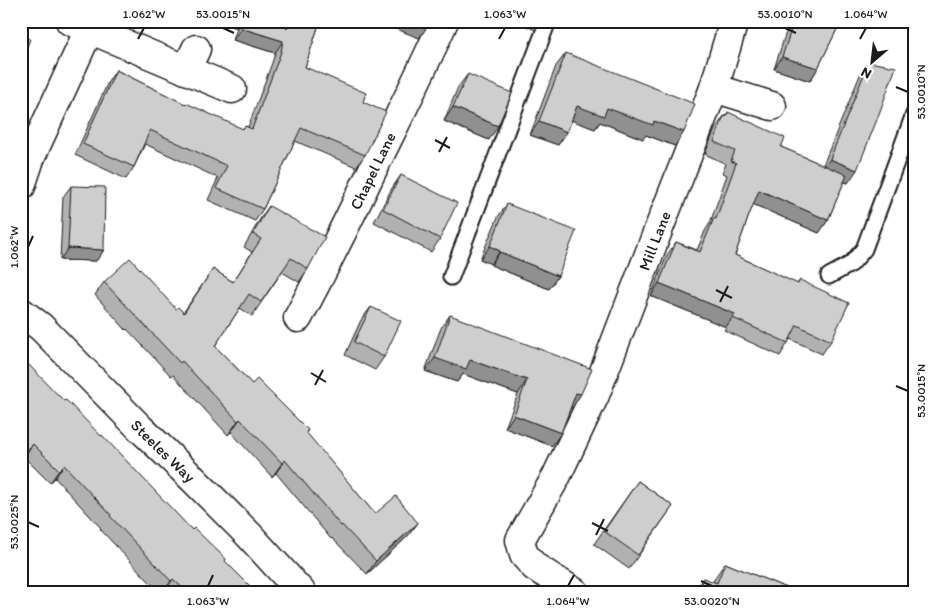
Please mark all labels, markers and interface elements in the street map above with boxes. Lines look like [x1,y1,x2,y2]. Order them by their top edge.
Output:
text: 1.062°W [123,7,165,21]
text: 53.0015°N [196,7,250,21]
text: 1.063°W [484,7,526,21]
text: 53.0010°N [757,7,813,21]
text: 1.064°W [844,7,888,21]
north arrow [848,38,898,88]
text: N [858,63,874,83]
text: 53.0010°N [914,64,928,120]
street label: Chapel Lane [346,129,400,213]
street label: Mill Lane [635,208,675,273]
text: 1.062°W [7,226,21,268]
text: 53.0015°N [914,364,928,418]
street label: Steeles Way [127,416,200,487]
text: 53.0025°N [7,495,21,549]
text: 1.063°W [187,594,229,608]
text: 1.064°W [546,594,590,608]
text: 53.0020°N [684,594,740,608]

